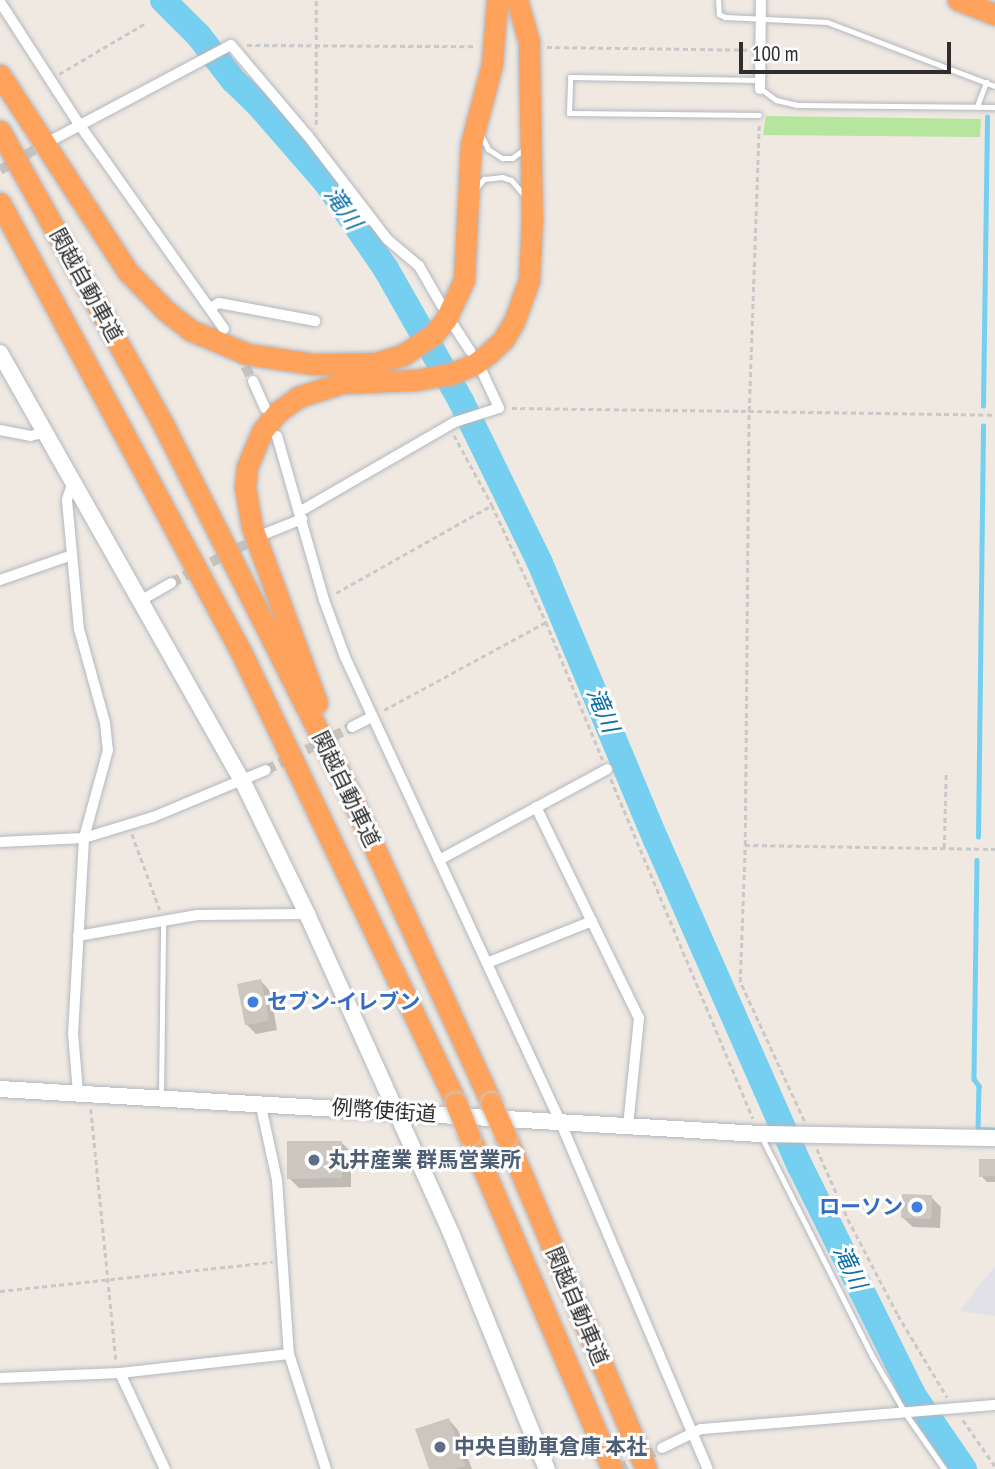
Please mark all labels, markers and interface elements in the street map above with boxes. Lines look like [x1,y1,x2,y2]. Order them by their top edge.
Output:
scale bar [743,28,955,72]
text: 100 m [752,40,798,67]
water label: 滝川 [319,181,367,235]
street label: 関越自動車道 [44,224,128,346]
water label: 滝川 [581,683,625,737]
street label: 関越自動車道 [307,727,385,851]
place label: セブン-イレブン [267,989,420,1015]
marker: セブン-イレブン [245,994,261,1010]
street label: 例幣使街道 [331,1095,437,1127]
place label: 丸井産業 群馬営業所 [328,1147,521,1173]
marker: 丸井産業 群馬営業所 [306,1152,322,1168]
place label: ローソン [819,1194,903,1220]
marker: ローソン [909,1199,925,1215]
water label: 滝川 [828,1240,872,1294]
street label: 関越自動車道 [541,1243,613,1369]
place label: 中央自動車倉庫 本社 [454,1434,647,1460]
marker: 中央自動車倉庫 本社 [432,1439,448,1455]

